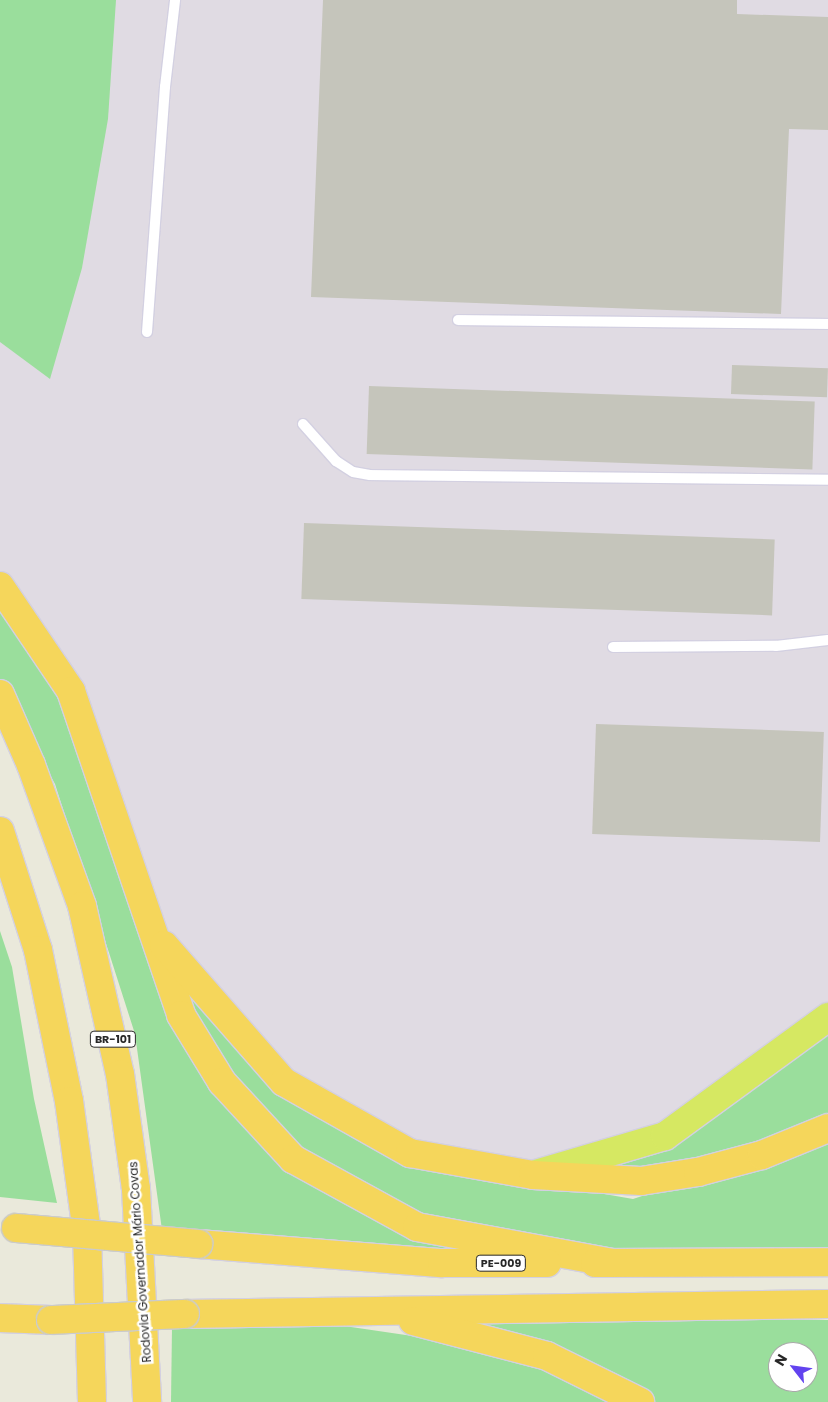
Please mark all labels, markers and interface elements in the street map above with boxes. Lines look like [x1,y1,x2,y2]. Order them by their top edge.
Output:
road number: BR-101 [89,1030,137,1048]
street label: Rodovia Governador Mário Covas [126,1161,154,1363]
road number: PE-009 [475,1254,527,1272]
north arrow [768,1342,818,1392]
text: N [770,1350,792,1370]

